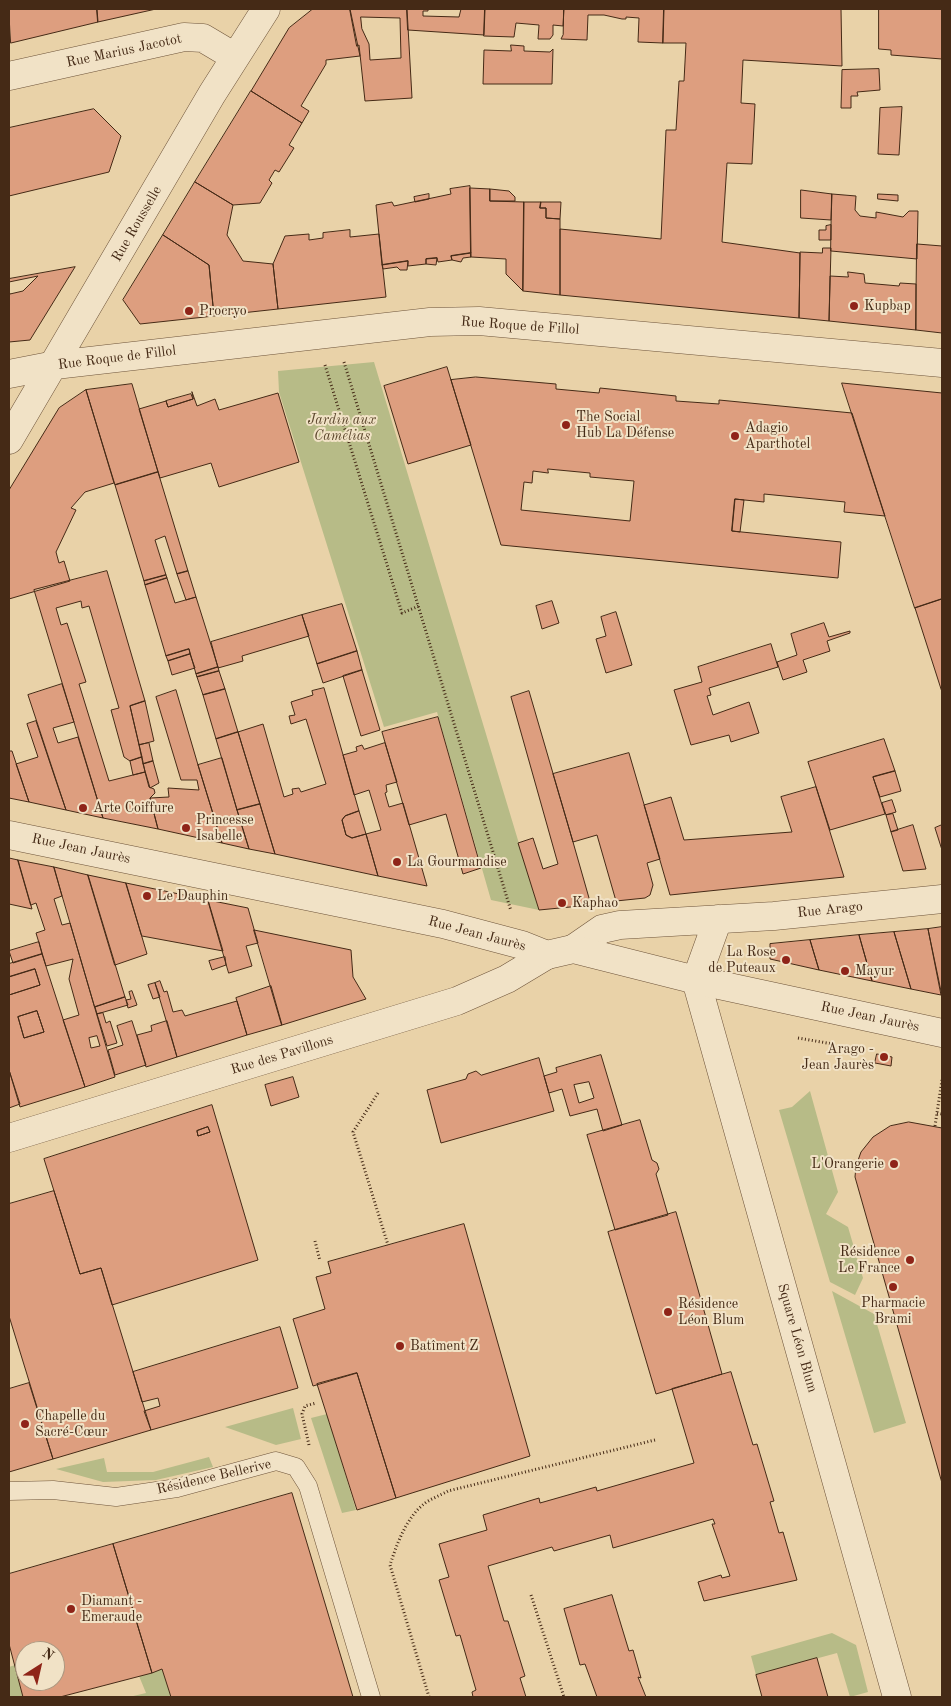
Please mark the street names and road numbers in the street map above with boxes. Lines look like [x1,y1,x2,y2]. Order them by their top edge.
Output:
street label: Rue Marius Jacotot [65,31,183,71]
street label: Rue Rousselle [109,183,165,265]
street label: Rue Roque de Fillol [460,313,580,339]
street label: Rue Roque de Fillol [57,342,177,374]
street label: Rue Jean Jaurès [30,830,132,868]
street label: Rue Arago [796,898,864,922]
street label: Rue Jean Jaurès [426,913,528,955]
street label: Rue Jean Jaurès [819,998,921,1036]
street label: Rue des Pavillons [229,1031,335,1079]
street label: Square Léon Blum [773,1282,821,1394]
street label: Résidence Bellerive [155,1456,273,1498]

